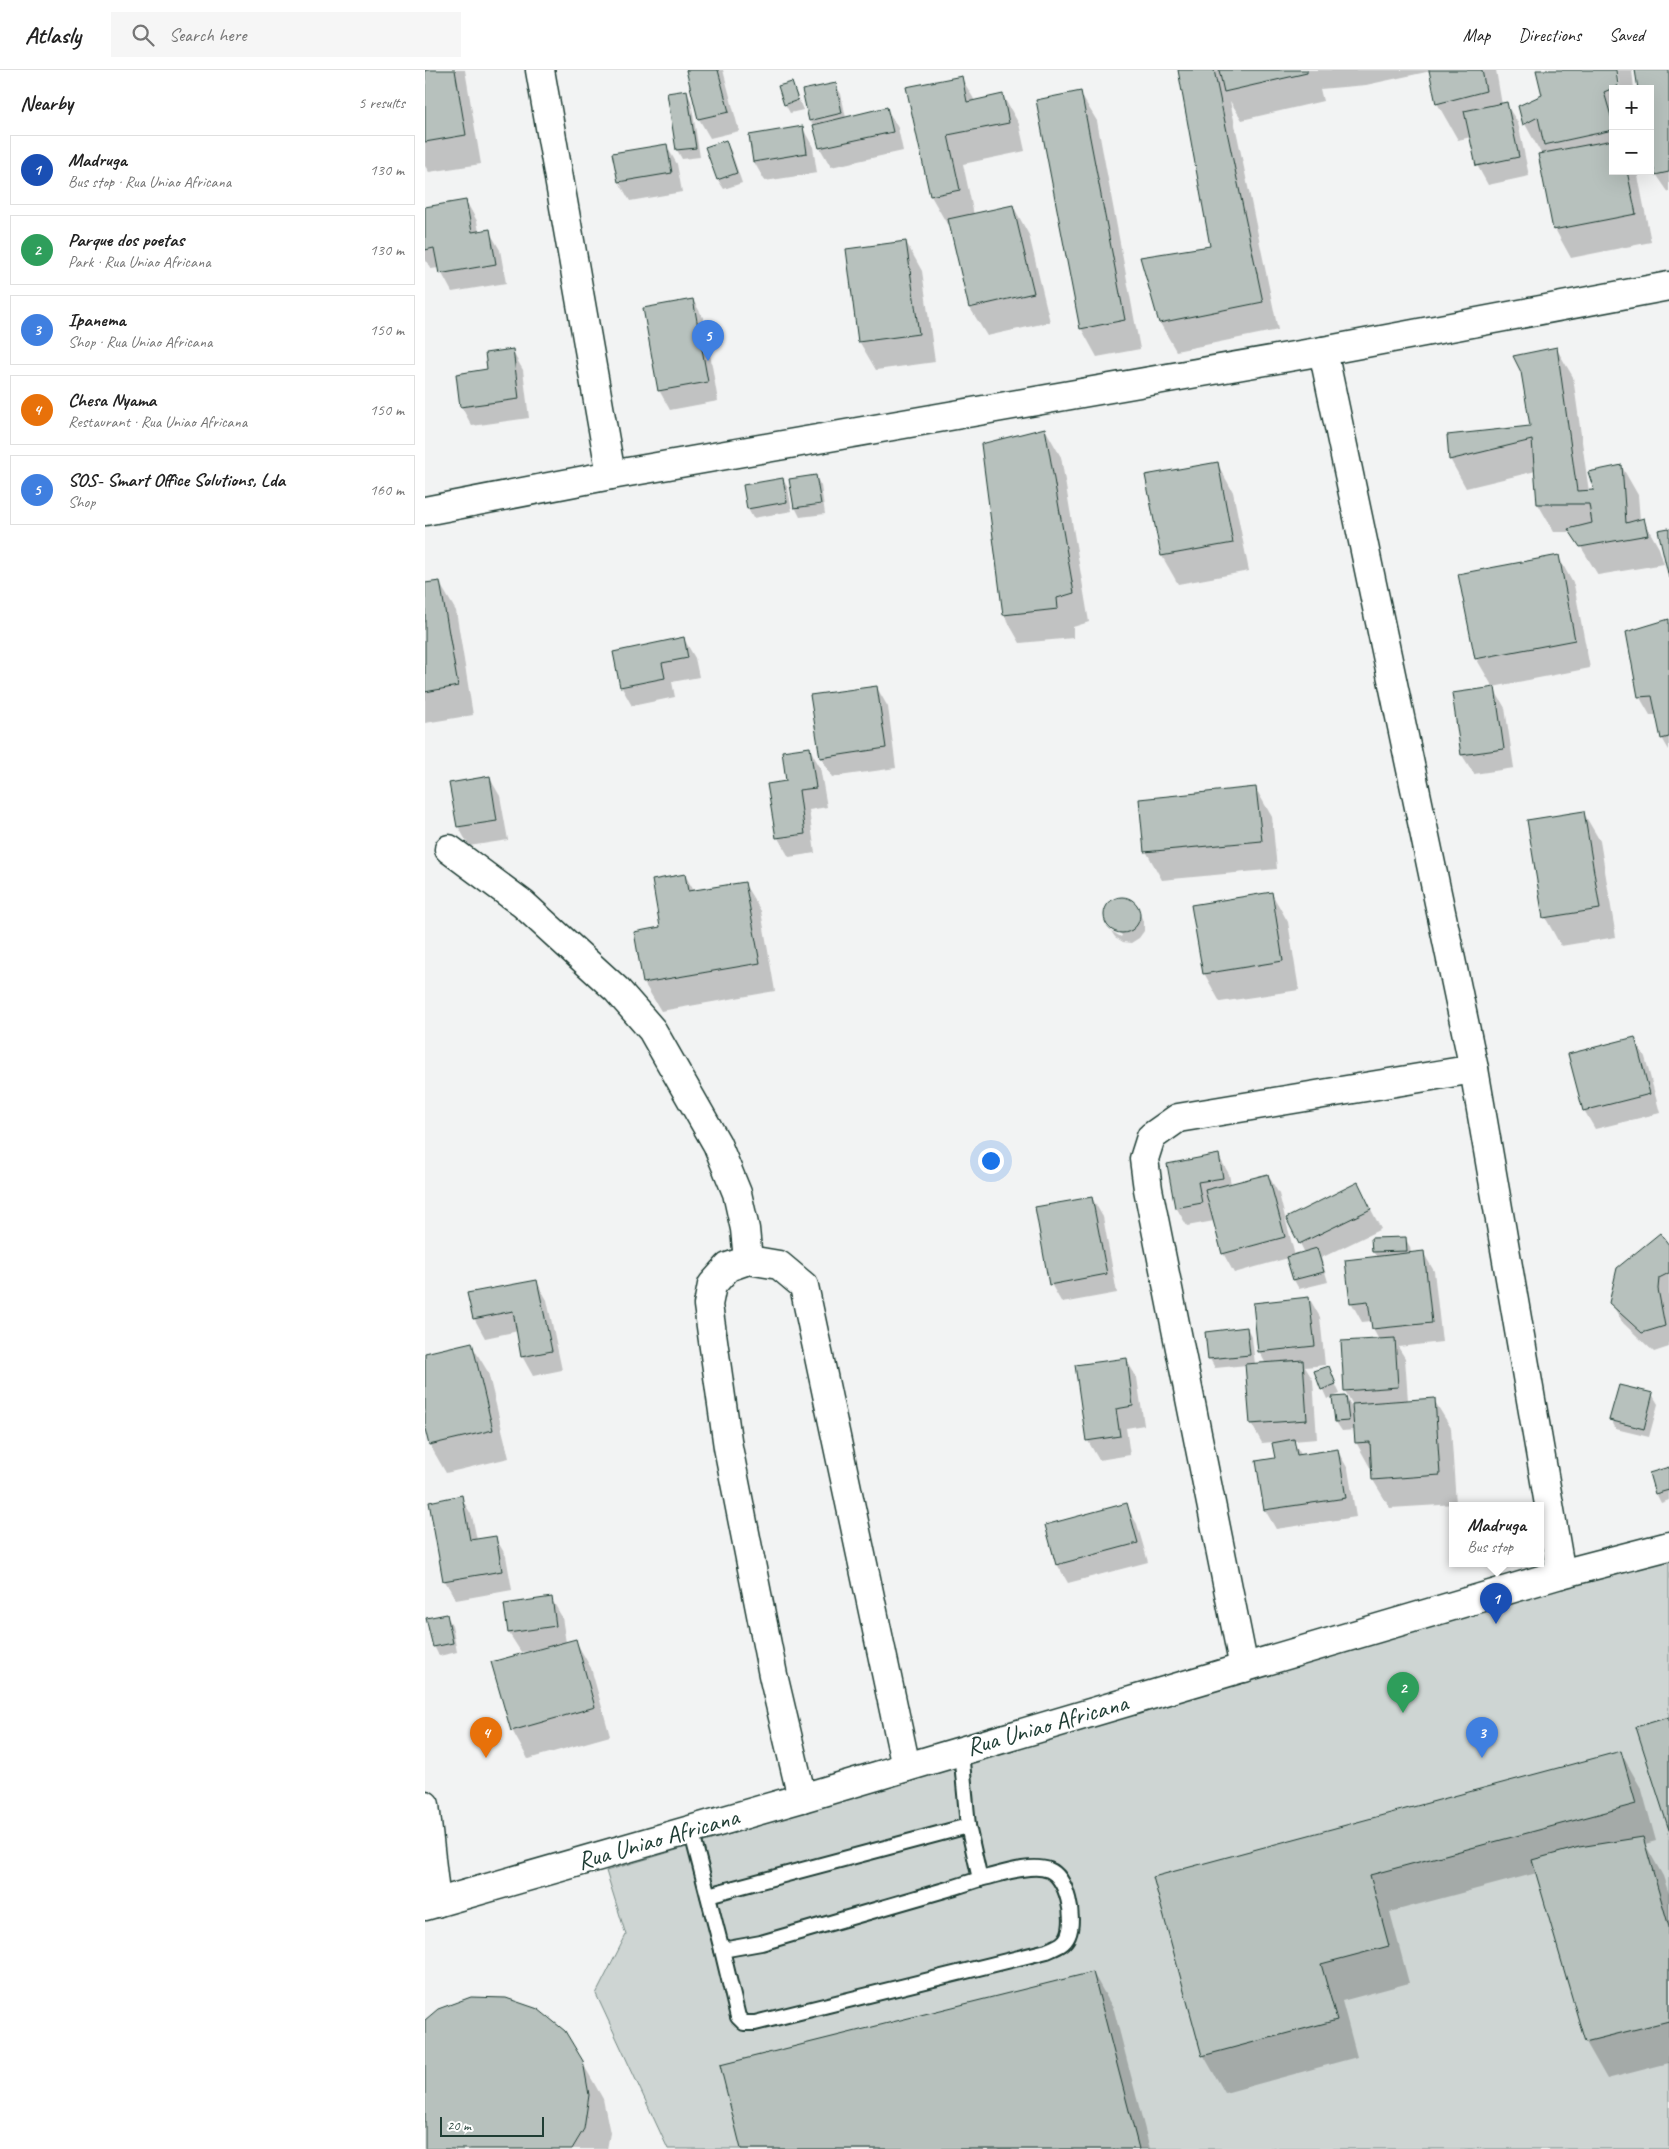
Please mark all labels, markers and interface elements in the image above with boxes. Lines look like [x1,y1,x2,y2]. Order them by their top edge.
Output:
search box [111,12,461,57]
text: Atlasly [25,20,81,50]
icon: search [129,21,157,49]
text: Search here [169,23,246,47]
text: Map [1463,24,1490,46]
text: Directions [1518,24,1581,46]
text: Saved [1609,24,1644,46]
map controls [1609,85,1654,175]
button: + [1609,85,1654,130]
text: Nearby [20,90,73,116]
text: 5 results [358,93,405,113]
button: − [1609,130,1654,175]
text: Madruga [68,148,127,172]
text: 1 [33,160,41,180]
text: 130 m [370,160,404,180]
text: Bus stop · Rua Uniao Africana [68,172,231,192]
text: Parque dos poetas [68,228,184,252]
text: 2 [33,240,41,260]
text: 130 m [370,240,404,260]
text: Park · Rua Uniao Africana [68,252,211,272]
text: Ipanema [68,308,125,332]
text: 3 [33,320,41,340]
text: 150 m [370,320,404,340]
pin: 5 [692,320,724,361]
text: Shop · Rua Uniao Africana [68,332,212,352]
text: Chesa Nyama [68,388,156,412]
text: 4 [33,400,41,420]
text: 150 m [370,400,404,420]
text: Restaurant · Rua Uniao Africana [68,412,247,432]
text: SOS- Smart Office Solutions, Lda [68,468,285,492]
text: 5 [34,480,40,500]
text: 160 m [370,480,404,500]
text: Shop [68,492,95,512]
your location [978,1148,1004,1174]
popup [1449,1502,1544,1567]
text: Madruga [1467,1513,1526,1537]
text: Bus stop [1467,1537,1513,1557]
pin: 1 [1480,1583,1512,1624]
pin: 2 [1387,1672,1419,1713]
street label: Rua Uniao Africana [963,1686,1133,1763]
pin: 4 [470,1717,502,1758]
pin: 3 [1466,1717,1498,1758]
street label: Rua Uniao Africana [574,1800,744,1877]
scale bar [440,2114,544,2137]
text: 20 m [447,2117,471,2134]

